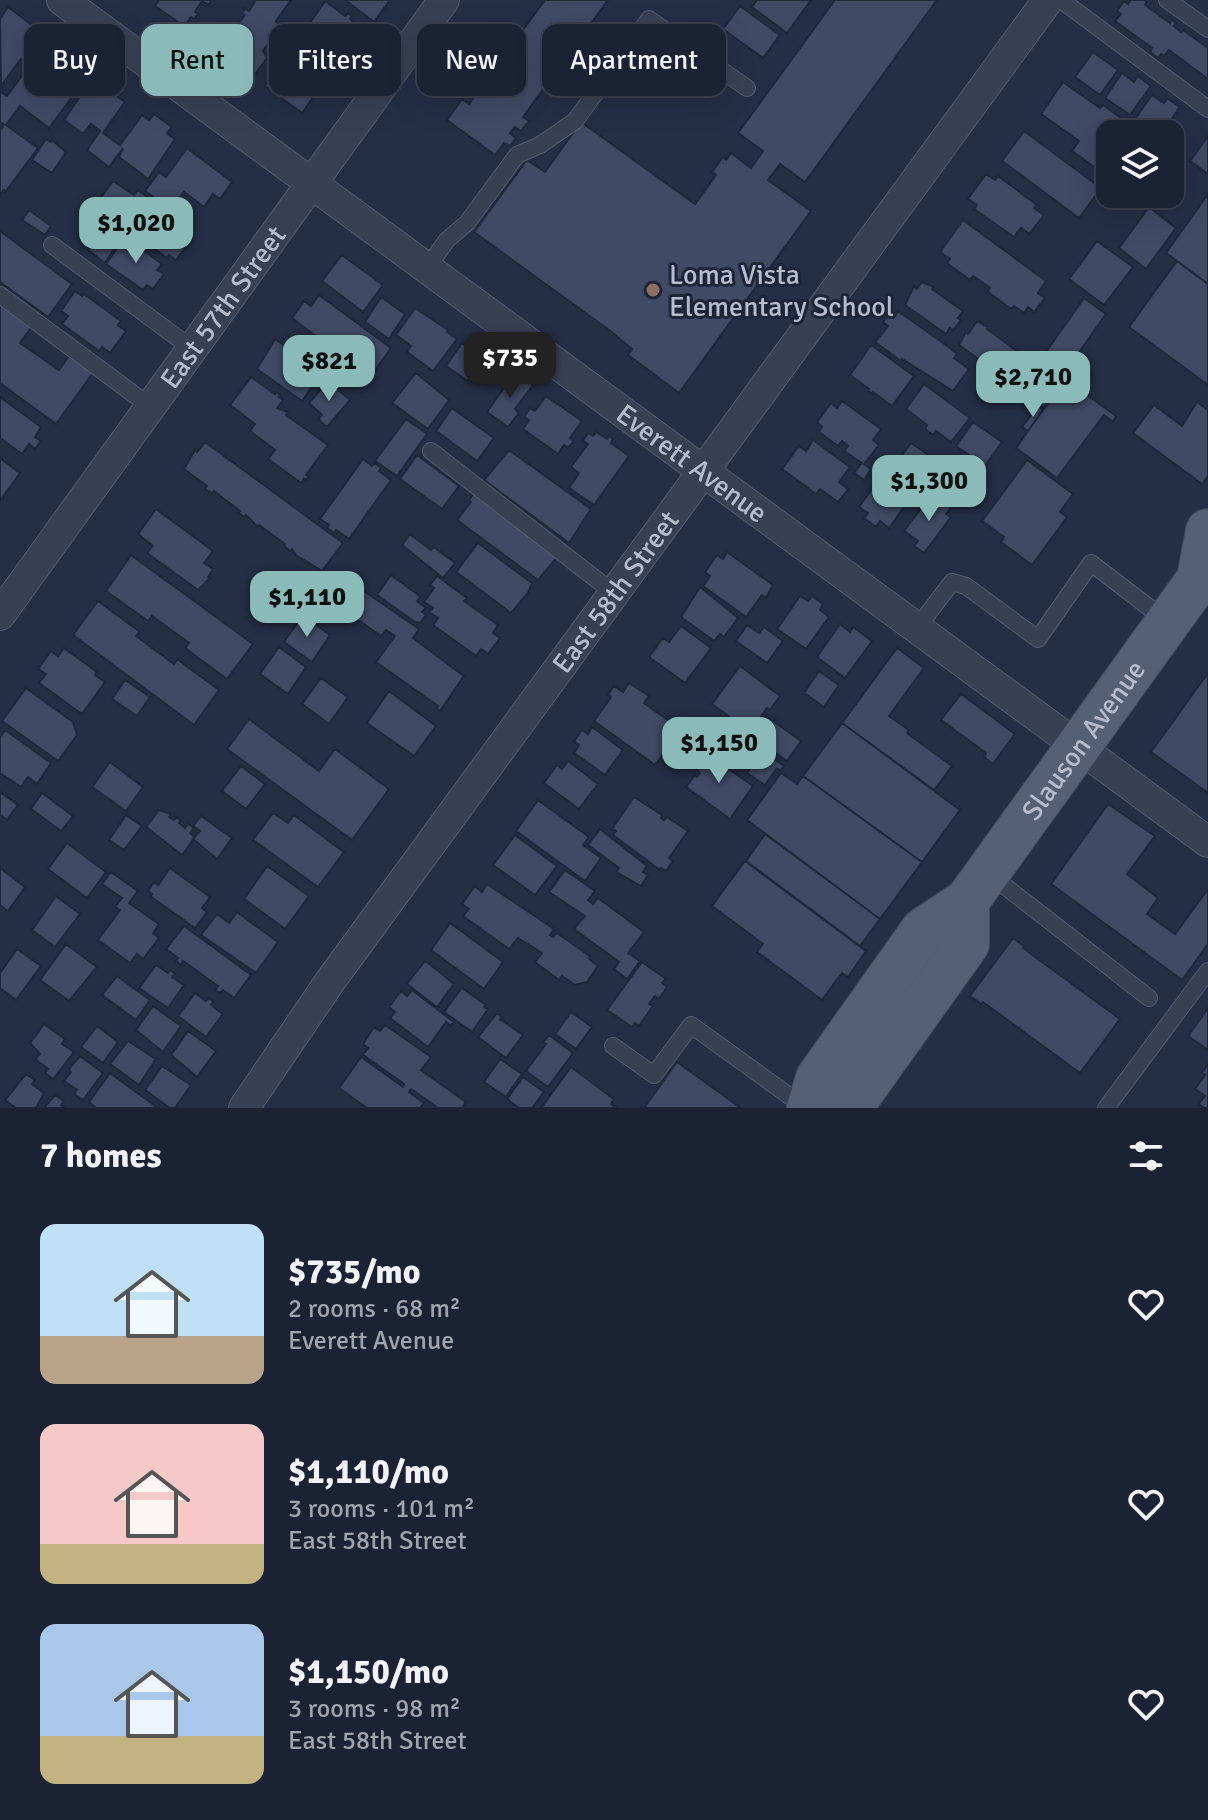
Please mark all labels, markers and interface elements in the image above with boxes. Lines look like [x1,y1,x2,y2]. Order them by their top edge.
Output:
chip: Buy [24,24,125,96]
chip: Rent [141,24,253,96]
chip: Filters [269,24,401,96]
chip: New [417,24,526,96]
chip: Apartment [542,24,726,96]
map controls [1096,120,1184,208]
button: layers [1096,120,1184,208]
pin: $1,020 [71,197,201,265]
text: $1,020 [97,207,175,239]
street label: East 57th Street [153,219,293,396]
place label: Loma Vista Elementary School [669,258,894,324]
marker: Loma Vista Elementary School [644,281,662,299]
pin: $735 [463,332,557,400]
pin: $821 [282,335,376,403]
text: $735 [482,342,538,374]
text: $821 [301,345,357,377]
pin: $2,710 [968,351,1098,419]
text: $2,710 [994,361,1072,393]
street label: Everett Avenue [609,397,774,531]
pin: $1,300 [864,455,994,523]
text: $1,300 [890,465,968,497]
street label: East 58th Street [545,504,687,680]
pin: $1,110 [242,571,372,639]
text: $1,110 [268,581,346,613]
street label: Slauson Avenue [1015,654,1153,827]
pin: $1,150 [654,717,784,785]
text: $1,150 [680,727,758,759]
icon: filters [1124,1134,1168,1178]
text: 7 homes [40,1135,161,1177]
text: $735/mo [288,1251,421,1293]
icon: home [104,1256,200,1352]
icon: heart [1124,1282,1168,1326]
text: 2 rooms · 68 m² [288,1293,461,1325]
text: Everett Avenue [288,1325,454,1357]
text: $1,110/mo [288,1451,449,1493]
icon: home [104,1456,200,1552]
icon: heart [1124,1482,1168,1526]
text: 3 rooms · 101 m² [288,1493,475,1525]
text: East 58th Street [288,1525,467,1557]
text: $1,150/mo [288,1651,449,1693]
icon: home [104,1656,200,1752]
icon: heart [1124,1682,1168,1726]
text: 3 rooms · 98 m² [288,1693,461,1725]
text: East 58th Street [288,1725,467,1757]

